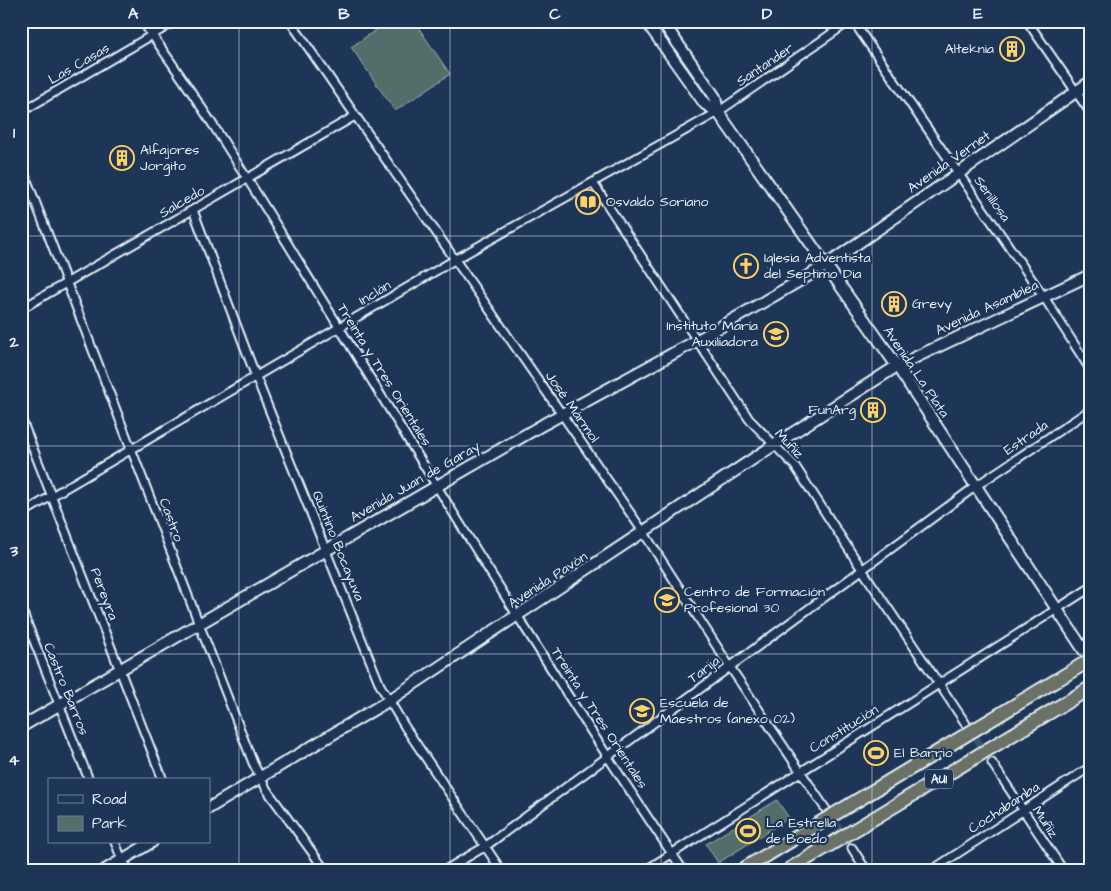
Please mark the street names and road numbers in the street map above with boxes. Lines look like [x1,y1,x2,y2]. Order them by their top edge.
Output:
street label: Las Casas [45,38,113,90]
street label: Santander [732,38,798,92]
street label: Avenida Vernet [903,126,995,198]
street label: Senillosa [969,172,1015,226]
street label: Salcedo [155,181,209,223]
street label: Avenida Asamblea [932,275,1042,341]
street label: Inclán [355,276,395,310]
street label: Treinta y Tres Orientales [332,300,436,450]
street label: Avenida La Plata [878,322,954,422]
street label: José Mármol [540,367,604,447]
street label: Estrada [1000,416,1052,460]
street label: Muñiz [770,425,808,463]
street label: Avenida Juan de Garay [346,436,484,527]
street label: Quintino Bocayuva [307,488,369,604]
street label: Castro [154,495,189,545]
street label: Avenida Pavón [504,547,592,613]
street label: Pereyra [85,565,123,623]
street label: Castro Barros [38,640,94,738]
street label: Treinta y Tres Orientales [546,643,652,793]
street label: Tarija [684,651,724,689]
street label: Constitución [806,700,882,758]
road number: AU1 [925,770,953,789]
street label: Cochabamba [964,777,1044,839]
street label: Muñiz [1027,802,1063,842]

